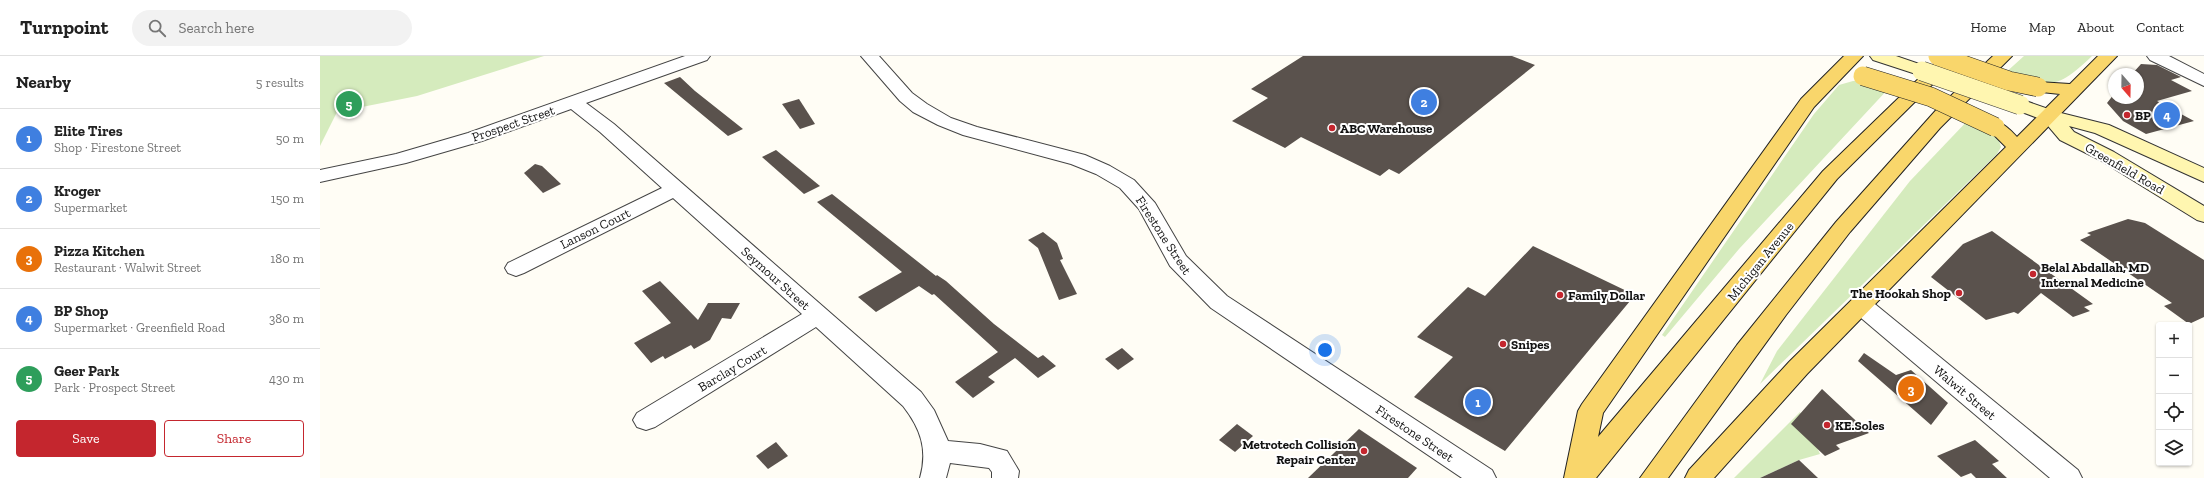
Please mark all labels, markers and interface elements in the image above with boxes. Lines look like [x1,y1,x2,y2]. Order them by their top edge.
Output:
search box [132,10,412,46]
text: Turnpoint [20,16,108,39]
icon: search [146,17,168,39]
text: Search here [178,19,254,37]
text: Home [1971,19,2007,36]
text: Map [2029,19,2055,36]
text: About [2077,19,2114,36]
text: Contact [2136,19,2184,36]
north arrow [2108,68,2144,104]
text: Nearby [16,72,71,92]
text: 5 results [256,75,304,90]
pin: 2 [1411,87,1437,117]
pin: 5 [336,89,362,119]
pin: 4 [2154,100,2180,130]
street label: Prospect Street [470,102,557,145]
place label: BP [2135,108,2151,123]
marker: BP [2122,110,2132,120]
place label: ABC Warehouse [1340,121,1433,136]
text: Elite Tires [54,122,123,140]
marker: ABC Warehouse [1327,123,1337,133]
text: 1 [26,131,32,146]
text: 50 m [276,131,304,146]
text: Shop · Firestone Street [54,140,181,155]
street label: Greenfield Road [2082,140,2167,197]
text: Kroger [54,182,101,200]
text: 2 [26,191,32,206]
text: 150 m [271,191,304,206]
street label: Firestone Street [1133,193,1195,277]
text: Supermarket [54,200,127,215]
street label: Lanson Court [558,205,633,252]
street label: Michigan Avenue [1724,219,1797,304]
text: Pizza Kitchen [54,242,145,260]
street label: Seymour Street [738,244,813,313]
text: 3 [26,251,32,266]
text: 180 m [270,251,304,266]
text: Restaurant · Walwit Street [54,260,201,275]
place label: Belal Abdallah, MD Internal Medicine [2041,260,2149,290]
marker: Belal Abdallah, MD Internal Medicine [2028,269,2038,279]
place label: The Hookah Shop [1850,286,1952,301]
place label: Family Dollar [1568,288,1645,303]
marker: The Hookah Shop [1954,288,1964,298]
marker: Family Dollar [1555,290,1565,300]
text: BP Shop [54,302,108,320]
text: 4 [25,311,33,326]
text: 380 m [269,311,304,326]
text: Supermarket · Greenfield Road [54,320,225,335]
map controls [2156,322,2192,466]
button: + [2156,322,2192,358]
place label: Snipes [1511,337,1550,352]
marker: Snipes [1498,339,1508,349]
your location [1315,340,1335,360]
street label: Barclay Court [695,342,769,395]
button: − [2156,358,2192,394]
text: Geer Park [54,362,119,380]
street label: Walwit Street [1930,362,1999,423]
text: 5 [26,371,32,386]
text: 430 m [269,371,304,386]
pin: 3 [1898,374,1924,404]
text: Park · Prospect Street [54,380,175,395]
pin: 1 [1465,387,1491,417]
button: locate [2156,394,2192,430]
street label: Firestone Street [1373,402,1457,465]
place label: KE.Soles [1835,418,1884,433]
button: Save [16,420,156,457]
button: Share [164,420,304,457]
marker: KE.Soles [1822,420,1832,430]
button: layers [2156,430,2192,466]
place label: Metrotech Collision Repair Center [1242,437,1356,467]
marker: Metrotech Collision Repair Center [1359,446,1369,456]

